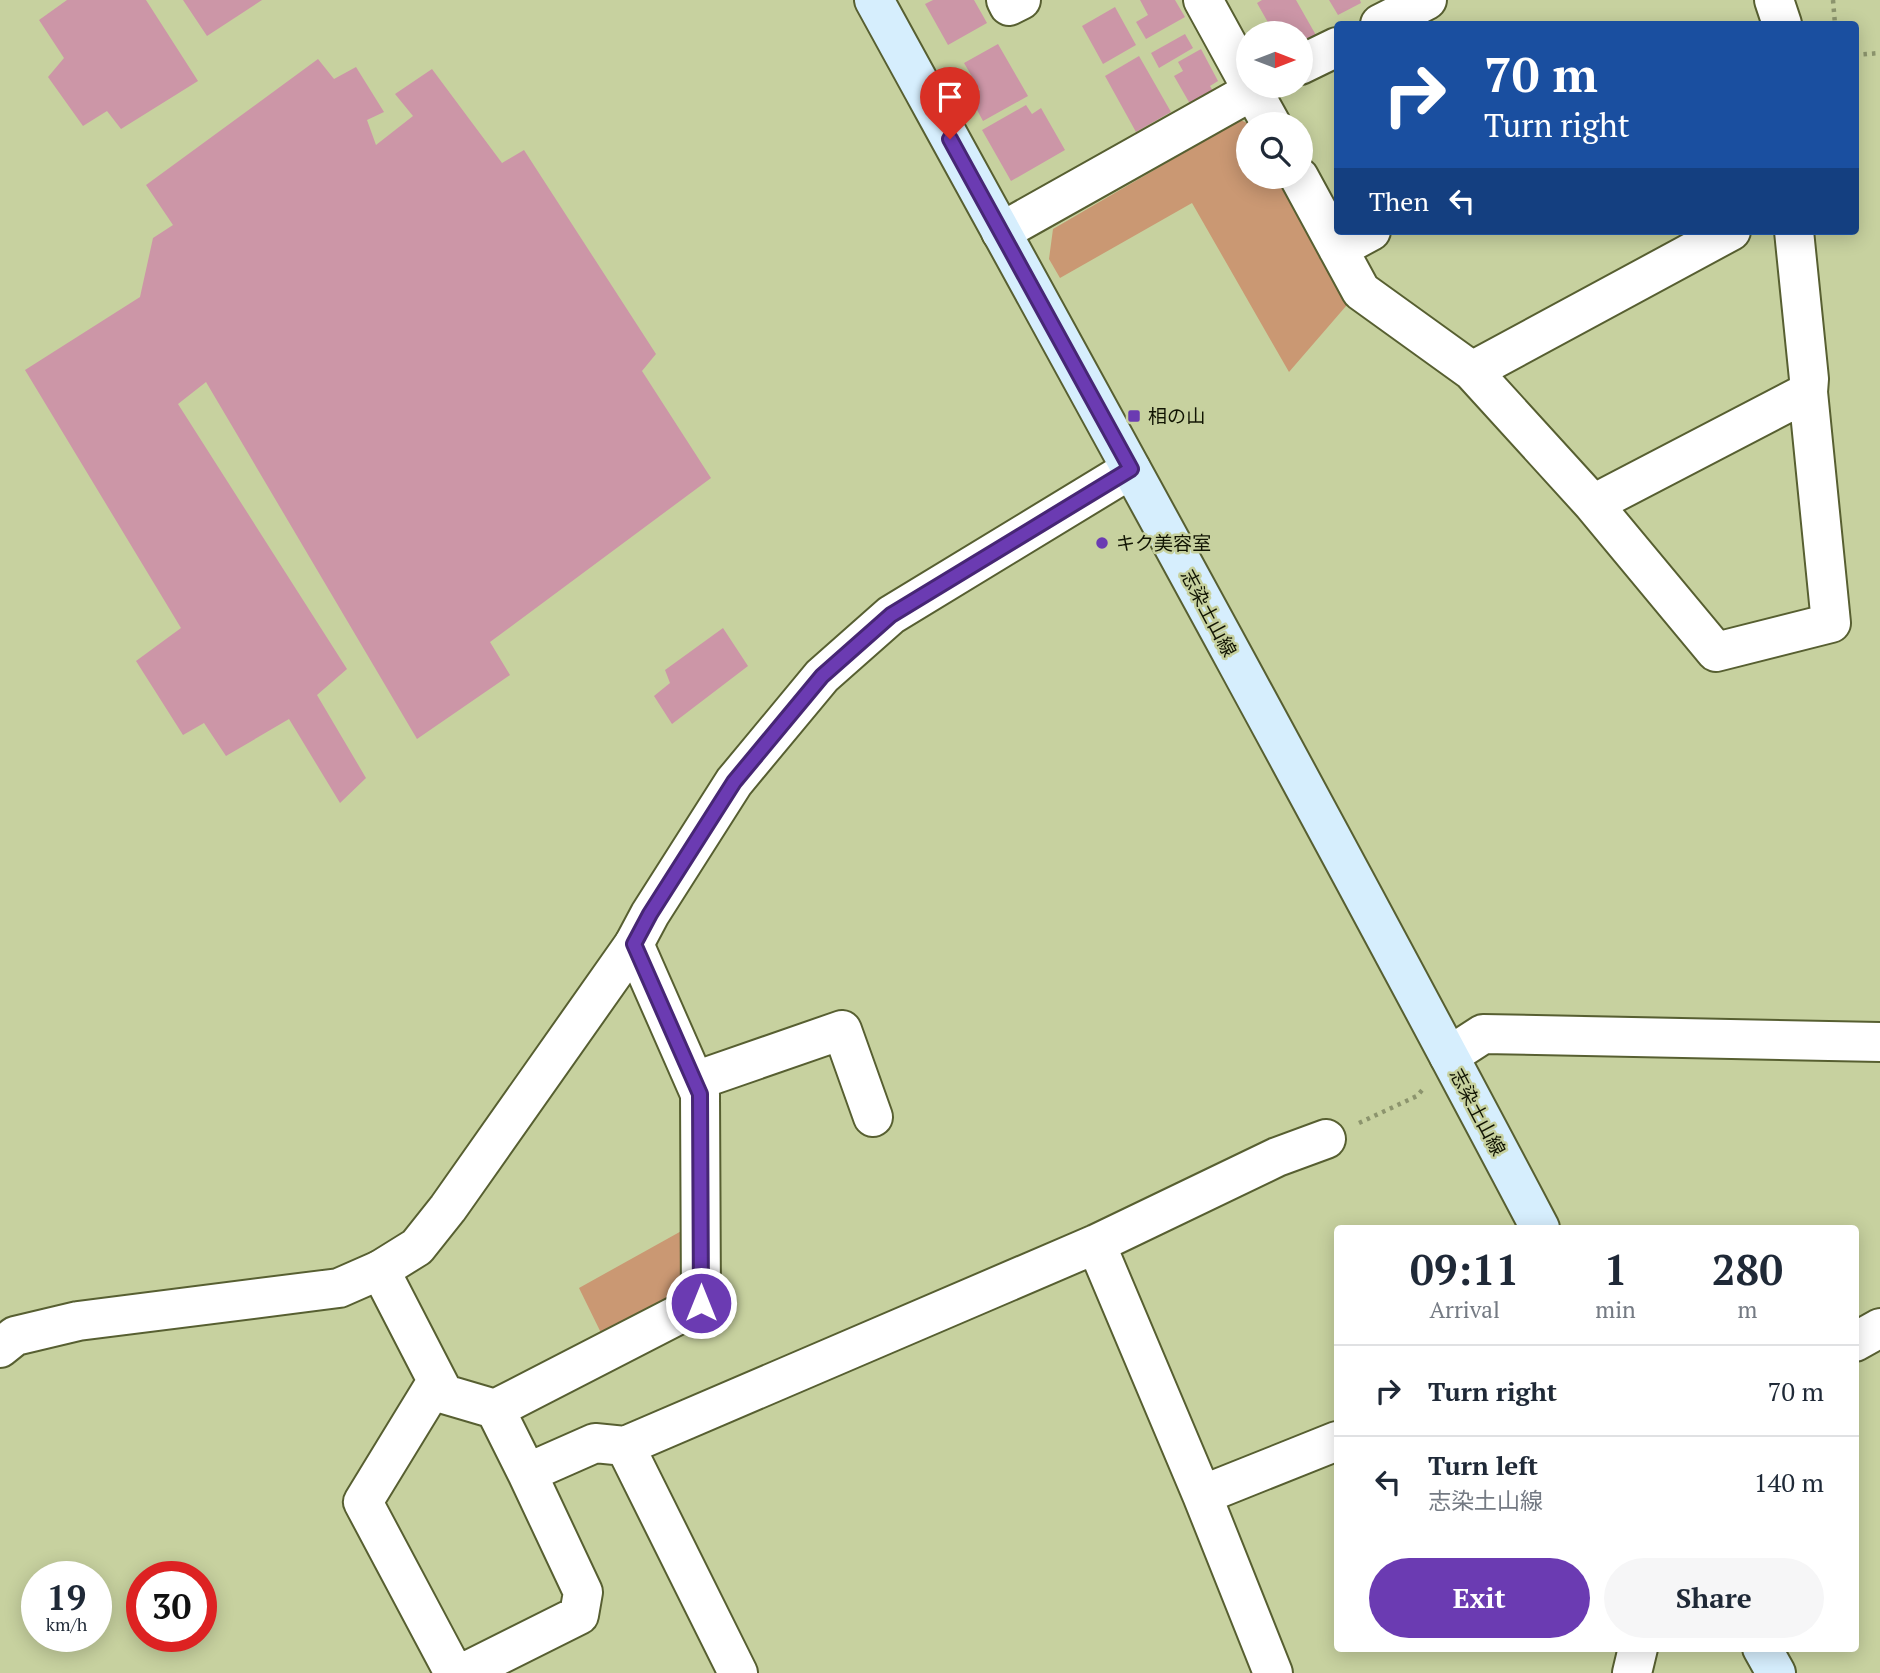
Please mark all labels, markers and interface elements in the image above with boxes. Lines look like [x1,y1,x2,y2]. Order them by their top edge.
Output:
north arrow [1236,21,1312,98]
map controls [1236,21,1313,189]
text: 70 m [1484,41,1598,106]
icon: right [1369,49,1460,140]
pin [920,67,980,139]
icon: arrive [931,78,969,116]
text: Turn right [1484,104,1630,146]
button: search [1236,112,1313,189]
icon: left [1443,182,1481,220]
text: Then [1369,184,1429,218]
place label: 相の山 [1148,403,1205,428]
marker: 相の山 [1126,408,1142,424]
place label: キク美容室 [1116,530,1211,555]
marker: キク美容室 [1094,535,1110,551]
street label: 志染土山線 [1176,565,1243,661]
street label: 志染土山線 [1445,1064,1512,1160]
text: 09:11 [1410,1241,1519,1297]
text: 1 [1604,1241,1627,1297]
text: 280 [1712,1241,1783,1297]
position arrow [664,1266,738,1340]
text: Arrival [1429,1294,1500,1325]
text: min [1595,1294,1636,1325]
text: m [1737,1294,1757,1325]
icon: right [1369,1372,1407,1410]
text: Turn right [1428,1374,1557,1408]
text: 70 m [1768,1374,1824,1408]
text: Turn left [1428,1448,1538,1482]
icon: left [1369,1463,1407,1501]
text: 140 m [1754,1465,1824,1499]
text: 志染土山線 [1428,1485,1543,1516]
button: Exit [1369,1558,1590,1638]
button: Share [1604,1558,1824,1638]
speed limit sign: 30 [126,1561,217,1652]
text: 19 [47,1574,86,1620]
text: km/h [46,1612,87,1636]

